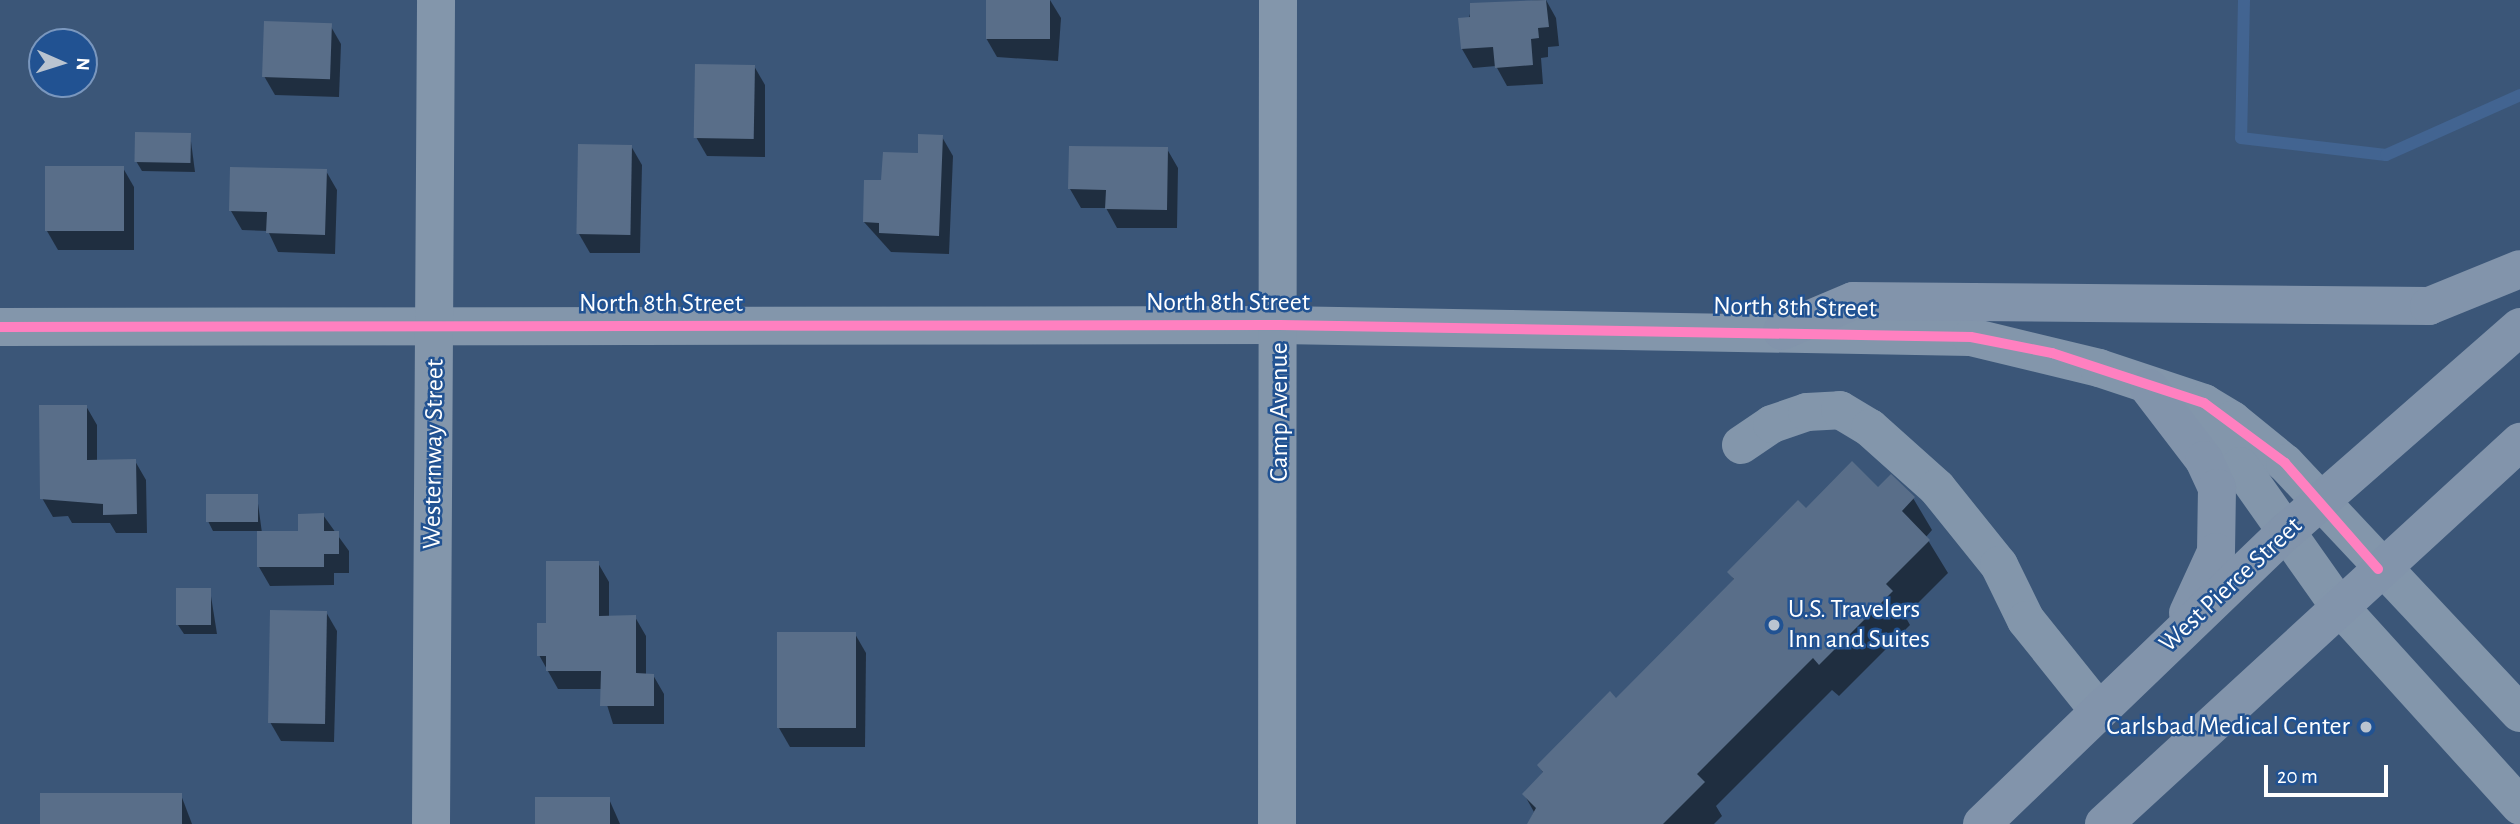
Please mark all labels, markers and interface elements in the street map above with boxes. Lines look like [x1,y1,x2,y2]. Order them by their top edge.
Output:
north arrow [28,28,98,98]
text: N [73,57,92,71]
street label: North 8th Street [1146,287,1310,319]
street label: North 8th Street [579,288,743,320]
street label: North 8th Street [1713,291,1877,325]
street label: Camp Avenue [1264,342,1296,482]
street label: Westernway Street [417,359,451,549]
street label: West Pierce Street [2153,511,2309,659]
place label: U.S. Travelers Inn and Suites [1788,594,1930,656]
marker: U.S. Travelers Inn and Suites [1766,617,1782,633]
place label: Carlsbad Medical Center [2106,711,2350,743]
marker: Carlsbad Medical Center [2356,717,2376,737]
scale bar [2268,750,2392,794]
text: 20 m [2277,766,2318,787]

